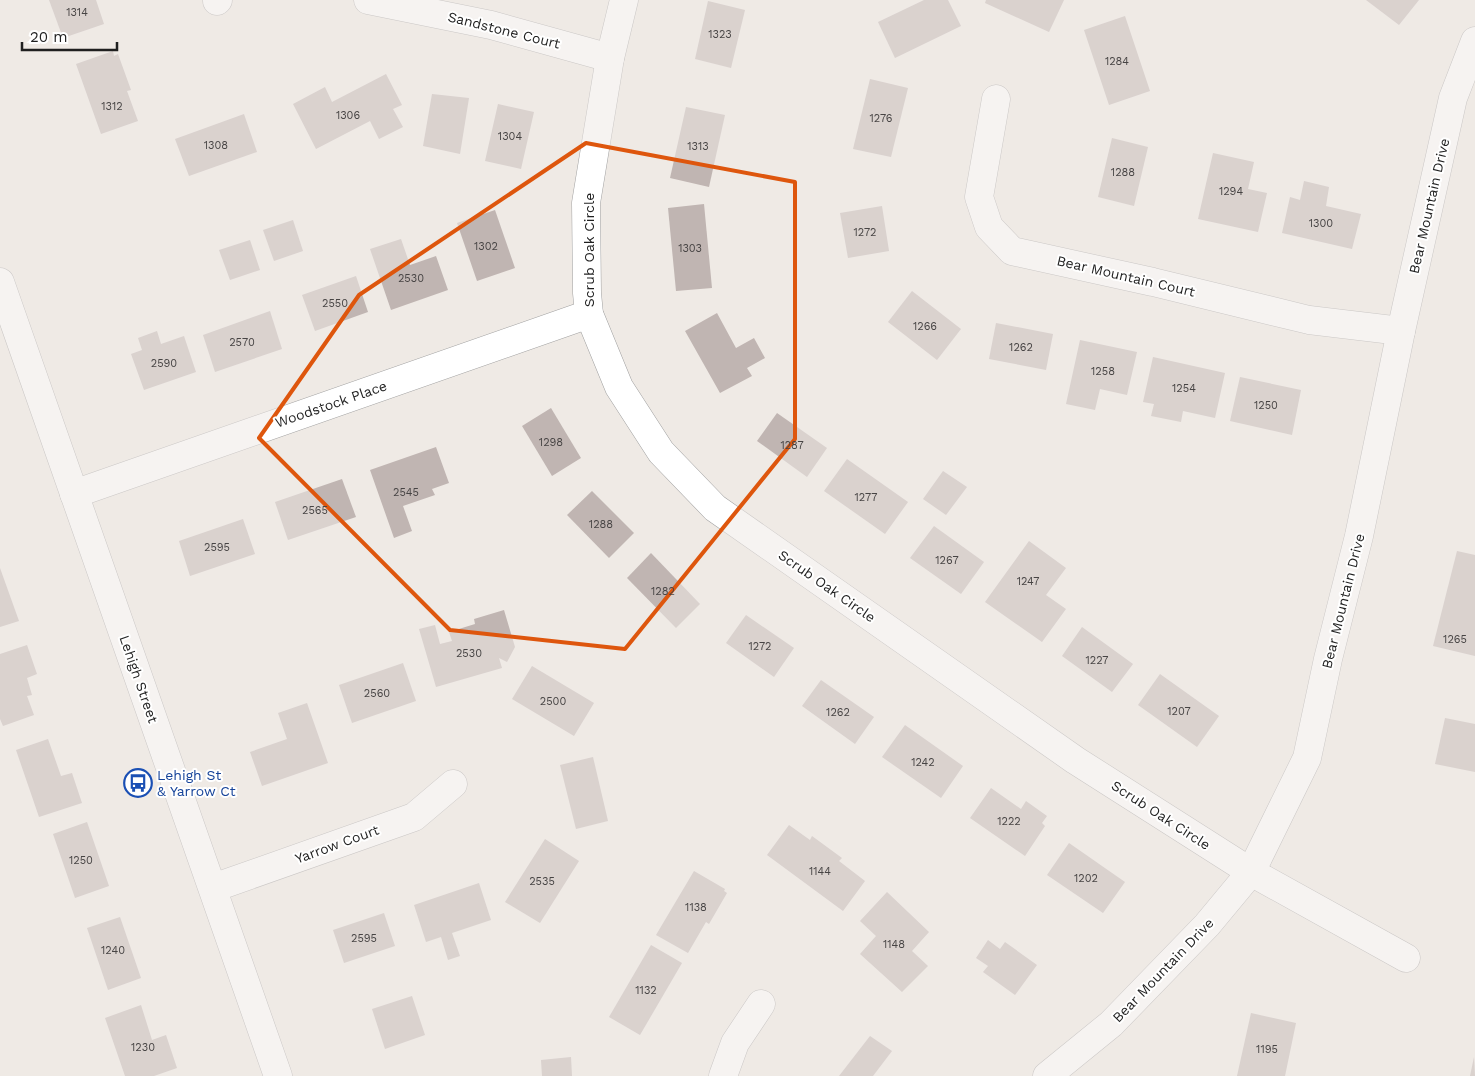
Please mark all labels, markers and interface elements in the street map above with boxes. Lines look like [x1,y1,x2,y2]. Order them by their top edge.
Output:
house number: 1314 [66,6,88,19]
street label: Sandstone Court [446,8,562,52]
scale bar [22,20,118,52]
text: 20 m [30,28,68,46]
house number: 1323 [708,28,732,41]
house number: 1284 [1105,55,1129,68]
house number: 1312 [101,100,123,113]
house number: 1306 [336,109,360,122]
house number: 1276 [869,112,893,125]
house number: 1304 [498,130,522,143]
street label: Bear Mountain Drive [1406,137,1452,275]
house number: 1308 [204,139,228,152]
house number: 1313 [687,140,709,153]
house number: 1288 [1111,166,1135,179]
house number: 1294 [1219,185,1243,198]
street label: Scrub Oak Circle [581,193,597,307]
house number: 1300 [1309,217,1333,230]
house number: 1272 [853,226,877,239]
house number: 1302 [474,240,498,253]
house number: 1303 [678,242,702,255]
street label: Bear Mountain Court [1055,252,1197,300]
house number: 2530 [398,272,424,285]
house number: 2550 [322,297,348,310]
house number: 1266 [913,320,937,333]
house number: 2570 [229,336,255,349]
house number: 1262 [1009,341,1033,354]
house number: 2590 [151,357,177,370]
house number: 1258 [1091,365,1115,378]
street label: Woodstock Place [273,377,389,431]
house number: 1254 [1172,382,1196,395]
house number: 1250 [1254,399,1278,412]
house number: 1298 [539,436,563,449]
house number: 1287 [780,439,804,452]
house number: 2545 [393,486,419,499]
house number: 1277 [855,491,877,504]
house number: 2565 [302,504,328,517]
house number: 1288 [589,518,613,531]
street label: Bear Mountain Drive [1318,532,1368,670]
house number: 2595 [204,541,230,554]
street label: Scrub Oak Circle [775,547,879,625]
house number: 1267 [935,554,959,567]
house number: 1247 [1017,575,1039,588]
house number: 1282 [651,585,675,598]
street label: Lehigh Street [117,633,162,725]
house number: 1265 [1443,633,1467,646]
house number: 1272 [748,640,772,653]
house number: 2530 [456,647,482,660]
house number: 1227 [1085,654,1109,667]
house number: 2560 [364,687,390,700]
house number: 2500 [540,695,566,708]
house number: 1207 [1167,705,1191,718]
house number: 1262 [826,706,850,719]
house number: 1242 [911,756,935,769]
place label: Lehigh St & Yarrow Ct [157,767,236,799]
bus stop icon: Lehigh St & Yarrow Ct [123,768,153,798]
street label: Scrub Oak Circle [1109,777,1213,853]
house number: 1222 [997,815,1021,828]
street label: Yarrow Court [293,821,381,867]
house number: 1250 [69,854,93,867]
house number: 1144 [809,865,831,878]
house number: 1202 [1074,872,1098,885]
house number: 2535 [529,875,555,888]
house number: 1138 [685,901,707,914]
street label: Bear Mountain Drive [1109,915,1217,1025]
house number: 2595 [351,932,377,945]
house number: 1148 [883,938,905,951]
house number: 1240 [101,944,125,957]
house number: 1132 [635,984,657,997]
house number: 1230 [131,1041,155,1054]
house number: 1195 [1256,1043,1278,1056]

